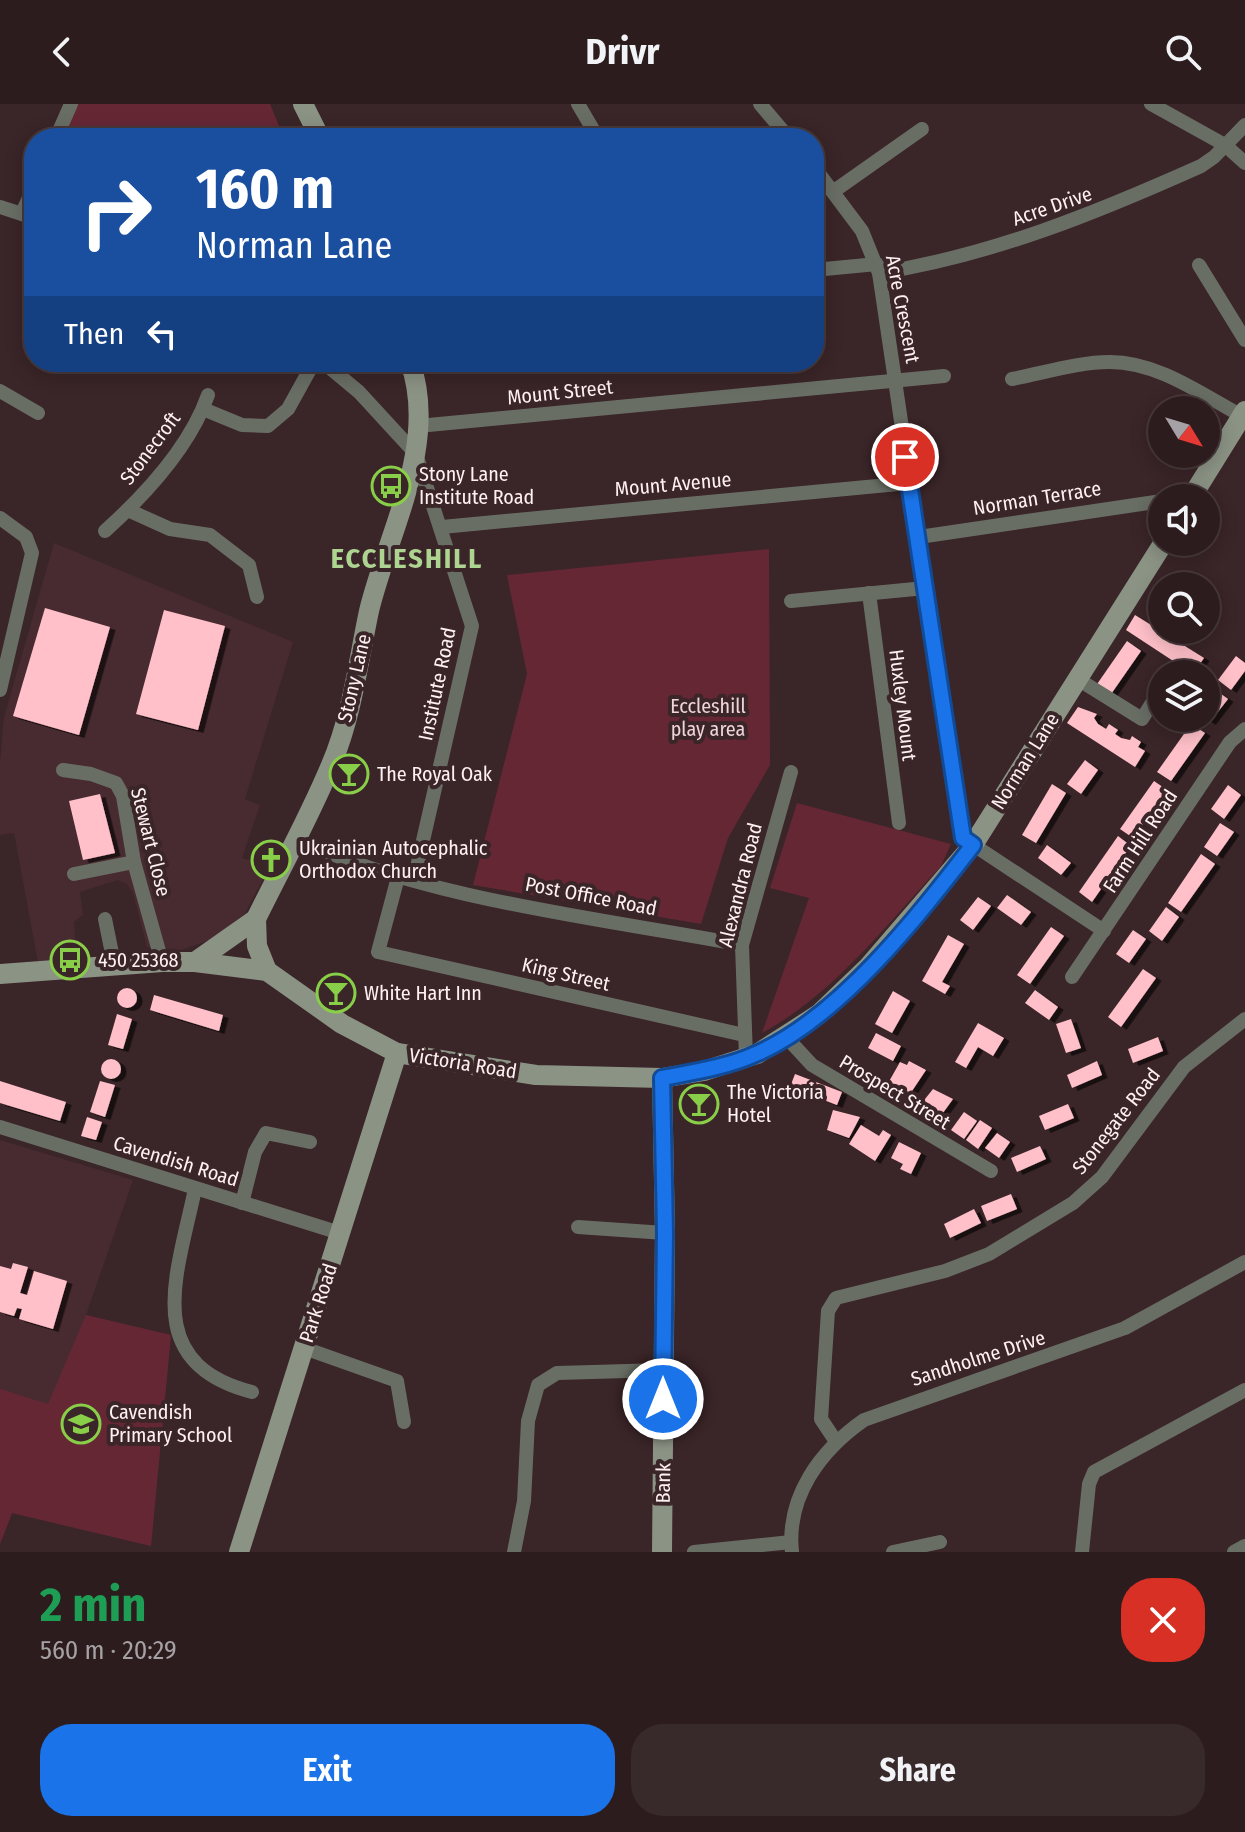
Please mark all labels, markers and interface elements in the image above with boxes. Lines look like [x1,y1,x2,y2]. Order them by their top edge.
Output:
icon: back [40,30,84,74]
text: Drivr [585,30,660,74]
icon: search [1161,30,1205,74]
text: 160 m [196,156,334,223]
icon: right [64,160,168,264]
street label: Acre Drive [1009,181,1095,231]
text: Norman Lane [196,224,392,268]
street label: Acre Crescent [881,253,925,366]
icon: left [140,312,184,356]
text: Then [64,316,124,352]
street label: Mount Street [506,374,614,409]
north arrow [1148,396,1220,468]
map controls [1148,396,1220,732]
street label: Stonecroft [115,406,186,489]
pin [871,423,939,491]
icon: arrive [883,435,927,479]
place label: Stony Lane Institute Road [419,462,534,509]
bus stop icon: Stony Lane Institute Road [370,465,412,507]
street label: Mount Avenue [614,467,732,501]
street label: Norman Terrace [971,476,1103,520]
button: sound [1148,484,1220,556]
district label: ECCLESHILL [331,542,483,575]
button: search [1148,572,1220,644]
street label: Institute Road [413,625,461,743]
street label: Stony Lane [332,632,376,724]
street label: Huxley Mount [884,648,922,763]
button: layers [1148,660,1220,732]
park label: Eccleshill play area [670,694,746,741]
street label: Norman Lane [986,708,1064,814]
bar icon: The Royal Oak [328,753,370,795]
place label: The Royal Oak [377,762,493,786]
street label: Stewart Close [126,785,176,899]
street label: Farm Hill Road [1098,785,1182,897]
street label: Alexandra Road [713,820,767,950]
place label: Ukrainian Autocephalic Orthodox Church [299,836,488,883]
church icon: Ukrainian Autocephalic Orthodox Church [250,839,292,881]
street label: Post Office Road [523,871,659,921]
bus stop icon: 450 25368 [49,939,91,981]
place label: 450 25368 [98,948,179,972]
street label: King Street [520,952,613,996]
bar icon: White Hart Inn [315,972,357,1014]
place label: White Hart Inn [364,981,482,1005]
street label: Victoria Road [408,1043,518,1083]
street label: Prospect Street [835,1050,955,1135]
street label: Stonegate Road [1067,1063,1165,1179]
place label: The Victoria Hotel [727,1080,824,1127]
bar icon: The Victoria Hotel [678,1083,720,1125]
street label: Cavendish Road [110,1131,242,1191]
street label: Park Road [294,1260,342,1346]
street label: Sandholme Drive [908,1325,1048,1391]
position arrow [621,1357,705,1441]
place label: Cavendish Primary School [109,1400,232,1447]
school or university icon: Cavendish Primary School [60,1403,102,1445]
street label: Bank [651,1462,675,1504]
text: 2 min [40,1576,146,1634]
button: close [1121,1578,1205,1662]
text: 560 m · 20:29 [40,1635,177,1666]
button: Exit [40,1724,615,1816]
button: Share [631,1724,1205,1816]

